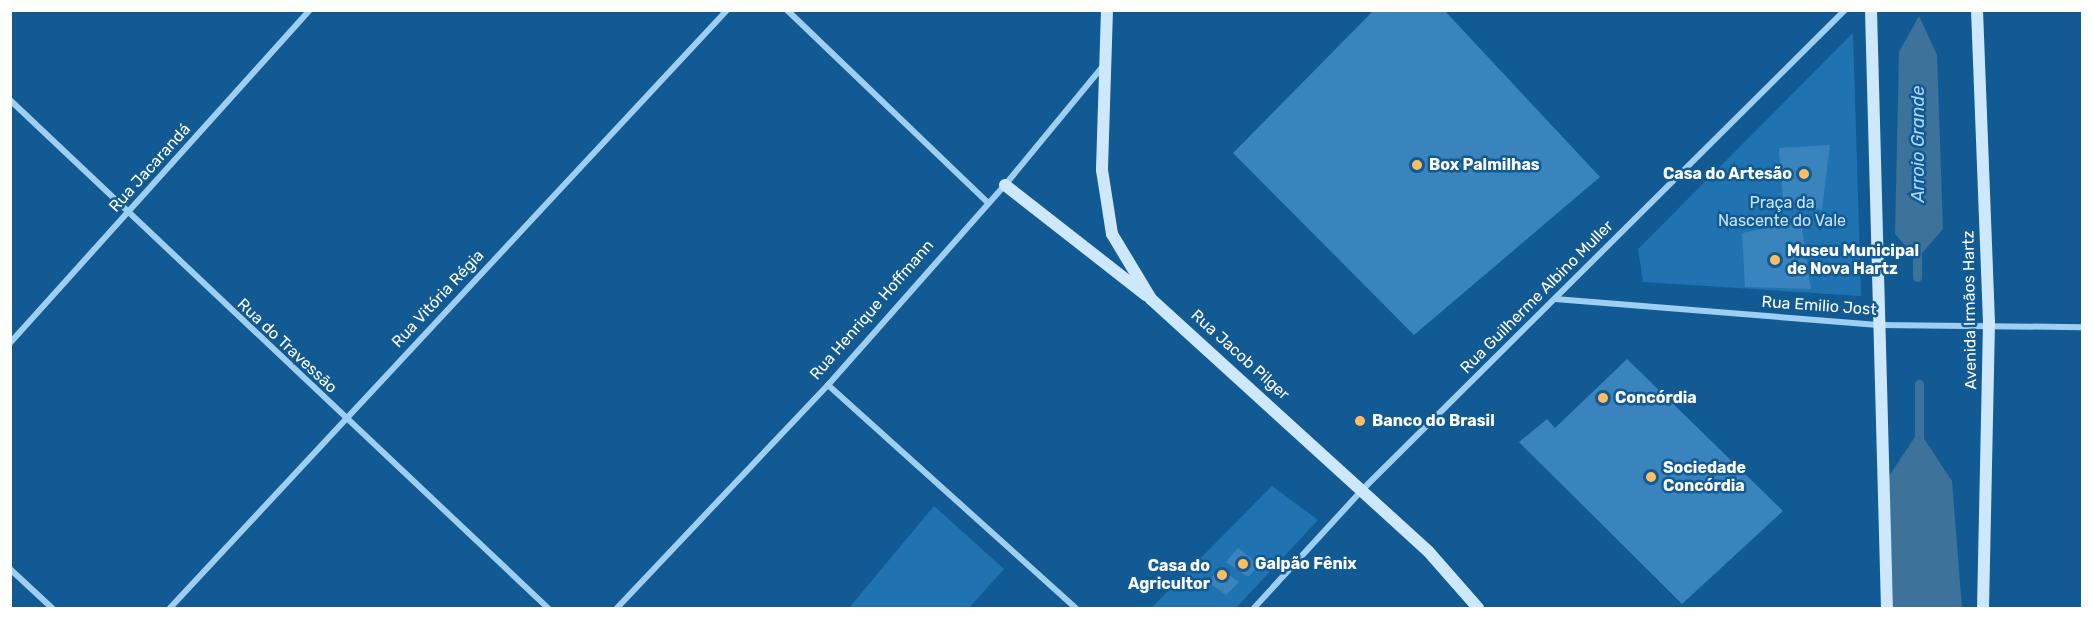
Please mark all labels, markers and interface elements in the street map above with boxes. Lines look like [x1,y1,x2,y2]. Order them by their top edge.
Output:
water label: Arroio Grande [1907,86,1929,202]
street label: Rua Jacarandá [105,120,195,216]
place label: Box Palmilhas [1429,155,1540,175]
marker: Box Palmilhas [1410,158,1424,172]
place label: Casa do Artesão [1663,164,1792,184]
marker: Casa do Artesão [1797,167,1811,181]
park label: Praça da Nascente do Vale [1718,193,1846,231]
street label: Rua Guilherme Albino Muller [1456,216,1618,378]
street label: Avenida Irmãos Hartz [1959,230,1981,390]
street label: Rua Henrique Hoffmann [806,236,938,384]
place label: Museu Municipal de Nova Hartz [1787,241,1919,279]
street label: Rua Vitória Régia [388,246,488,352]
marker: Museu Municipal de Nova Hartz [1768,253,1782,267]
street label: Rua Emilio Jost [1761,292,1877,320]
street label: Rua do Travessão [233,295,341,397]
street label: Rua Jacob Pilger [1187,306,1293,404]
place label: Concórdia [1615,388,1697,408]
marker: Concórdia [1596,391,1610,405]
place label: Banco do Brasil [1372,411,1495,431]
marker: Banco do Brasil [1353,414,1367,428]
place label: Sociedade Concórdia [1663,458,1746,496]
marker: Sociedade Concórdia [1644,470,1658,484]
place label: Galpão Fênix [1255,554,1357,574]
place label: Casa do Agricultor [1128,556,1210,594]
marker: Galpão Fênix [1236,557,1250,571]
marker: Casa do Agricultor [1215,568,1229,582]

